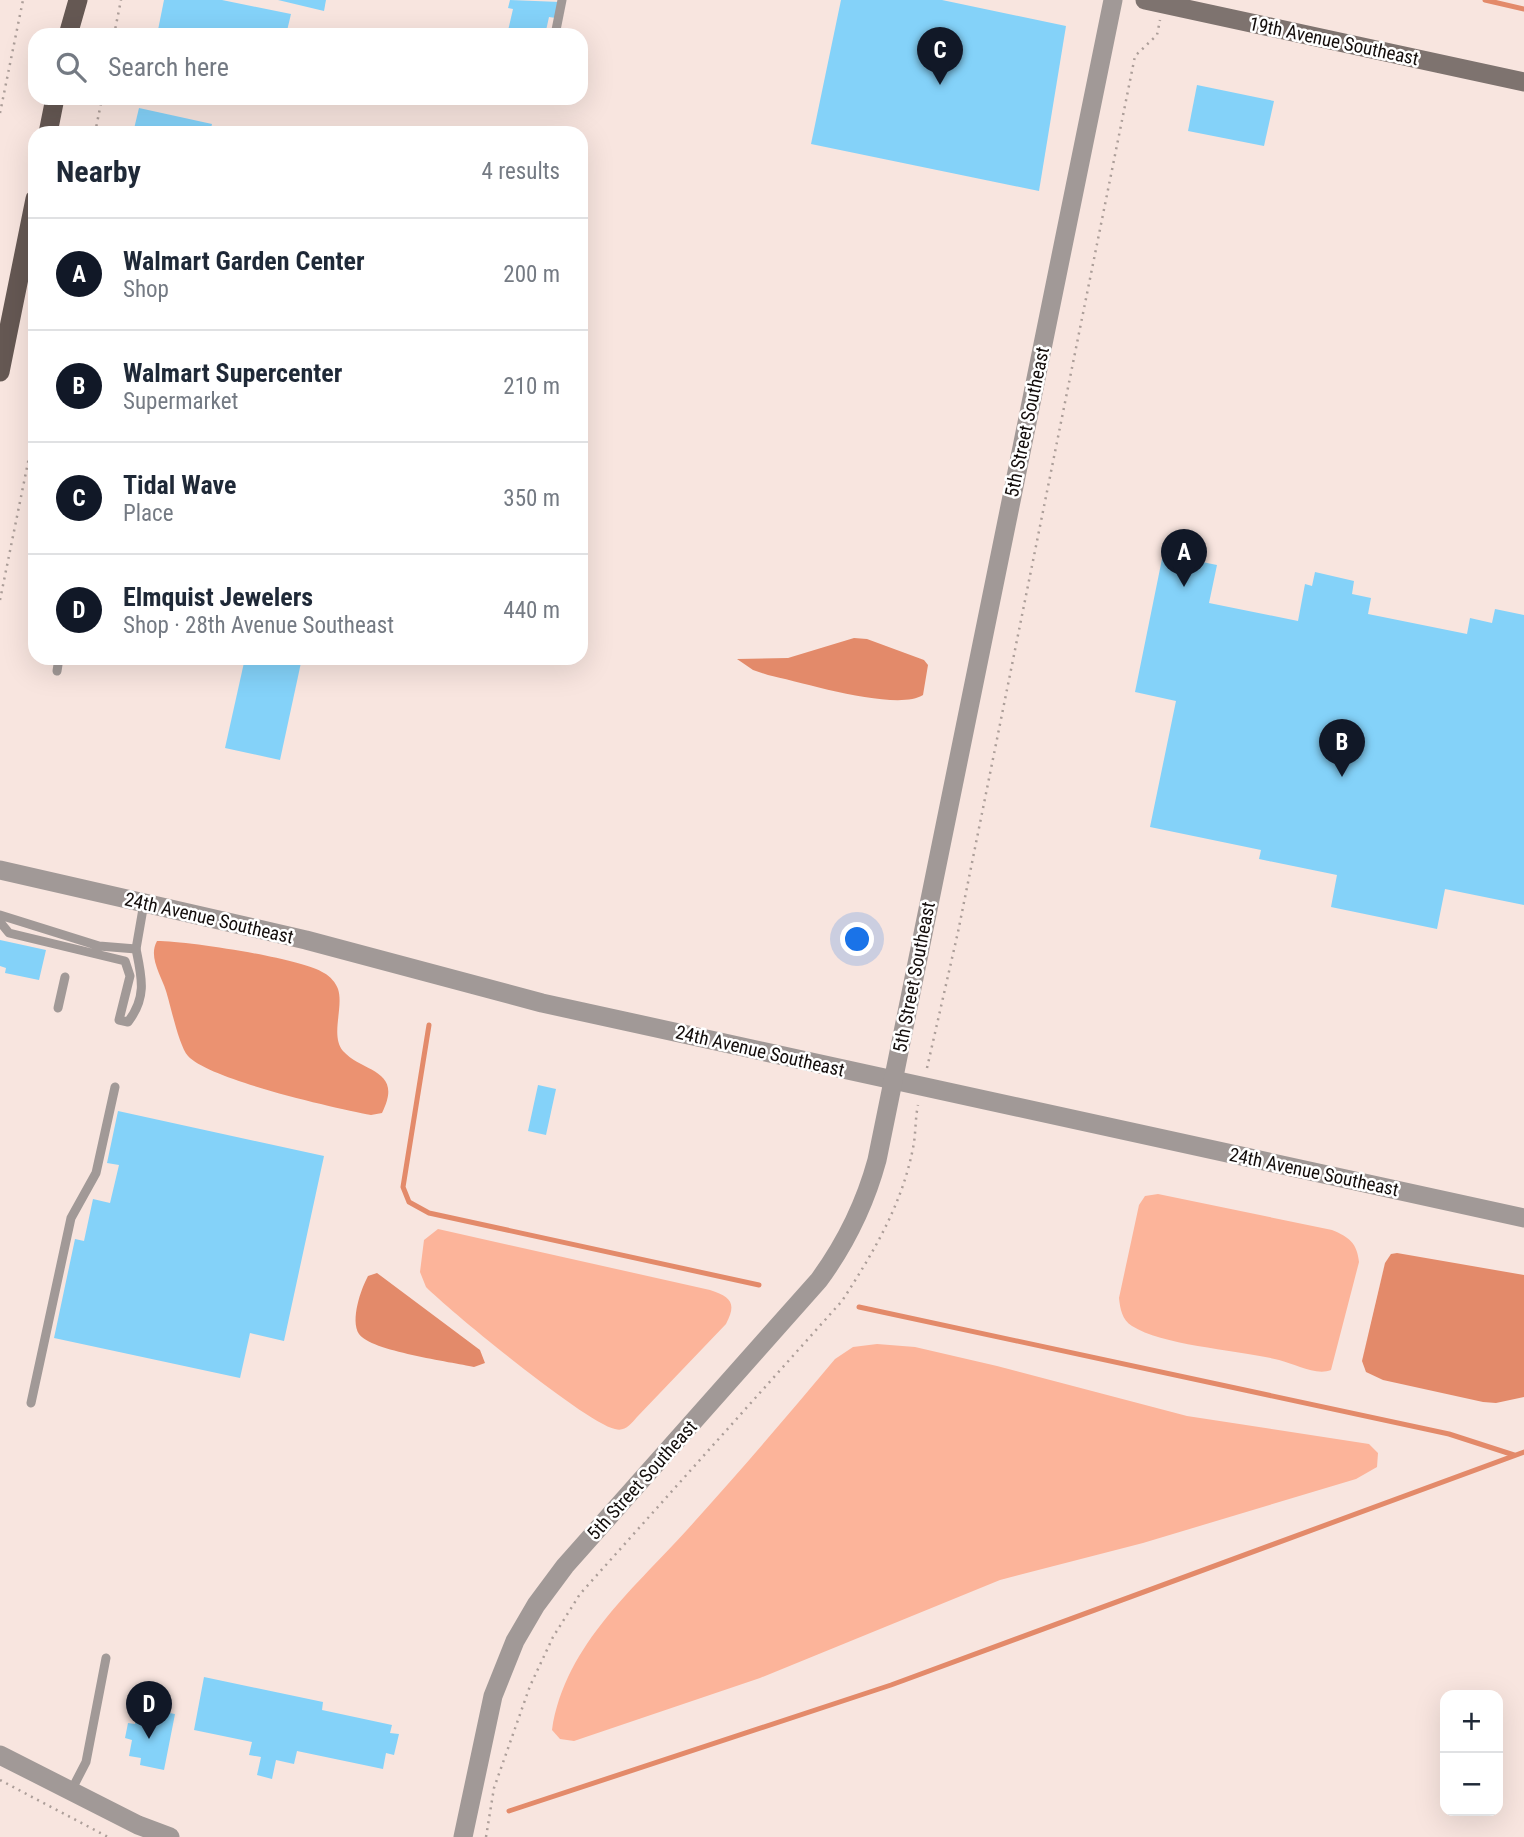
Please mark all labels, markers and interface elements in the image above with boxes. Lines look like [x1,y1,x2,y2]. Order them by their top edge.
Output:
street label: 19th Avenue Southeast [1247,12,1421,70]
pin: C [917,27,963,85]
search box [28,28,588,105]
icon: search [52,48,90,86]
text: Search here [108,52,229,82]
text: Nearby [56,154,141,189]
text: 4 results [482,158,560,185]
text: Walmart Garden Center [123,246,365,276]
text: A [72,261,86,288]
text: 200 m [503,261,560,288]
text: Shop [123,276,169,303]
street label: 5th Street Southeast [1000,345,1054,499]
text: Walmart Supercenter [123,358,342,388]
text: B [73,373,85,400]
text: 210 m [503,373,560,400]
text: Supermarket [123,388,238,415]
text: Tidal Wave [123,470,236,500]
text: C [72,485,86,512]
text: 350 m [503,485,560,512]
text: Place [123,500,173,527]
pin: A [1161,529,1207,587]
text: Elmquist Jewelers [123,582,313,612]
text: D [73,597,86,624]
text: 440 m [503,597,560,624]
text: Shop · 28th Avenue Southeast [123,612,394,639]
pin: B [1319,719,1365,777]
street label: 24th Avenue Southeast [122,887,296,949]
street label: 5th Street Southeast [888,900,940,1054]
your location [840,922,874,956]
street label: 24th Avenue Southeast [673,1020,847,1082]
street label: 24th Avenue Southeast [1227,1143,1401,1201]
street label: 5th Street Southeast [582,1415,702,1545]
pin: D [126,1681,172,1739]
map controls [1440,1690,1503,1816]
button: + [1440,1690,1503,1753]
button: − [1440,1753,1503,1816]

